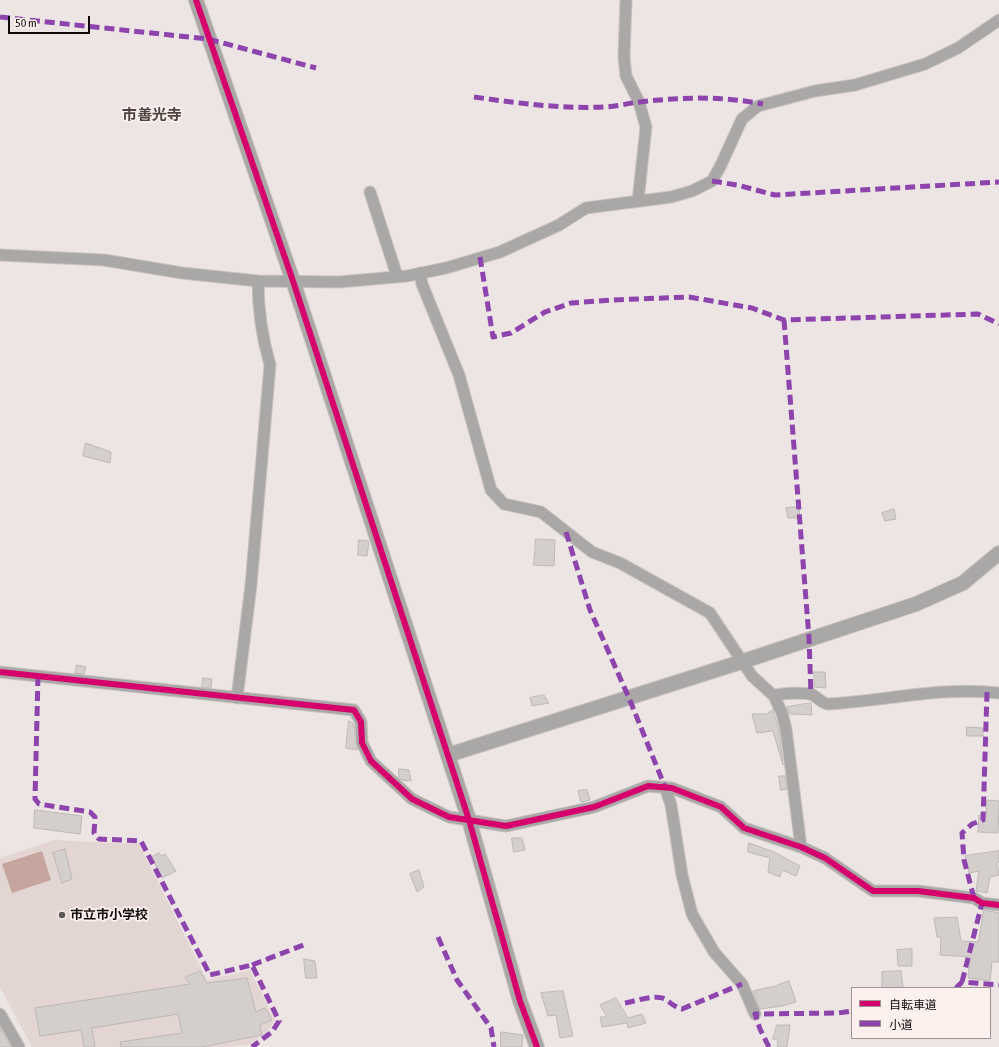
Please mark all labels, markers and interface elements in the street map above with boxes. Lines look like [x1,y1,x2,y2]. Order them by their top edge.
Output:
scale bar [10,8,92,34]
text: 50 m [15,16,37,30]
district label: 市善光寺 [122,106,182,124]
place label: 市立市小学校 [70,907,148,923]
marker: 市立市小学校 [57,910,67,920]
legend [851,987,991,1039]
text: 自転車道 [889,998,937,1012]
text: 小道 [889,1018,913,1032]

